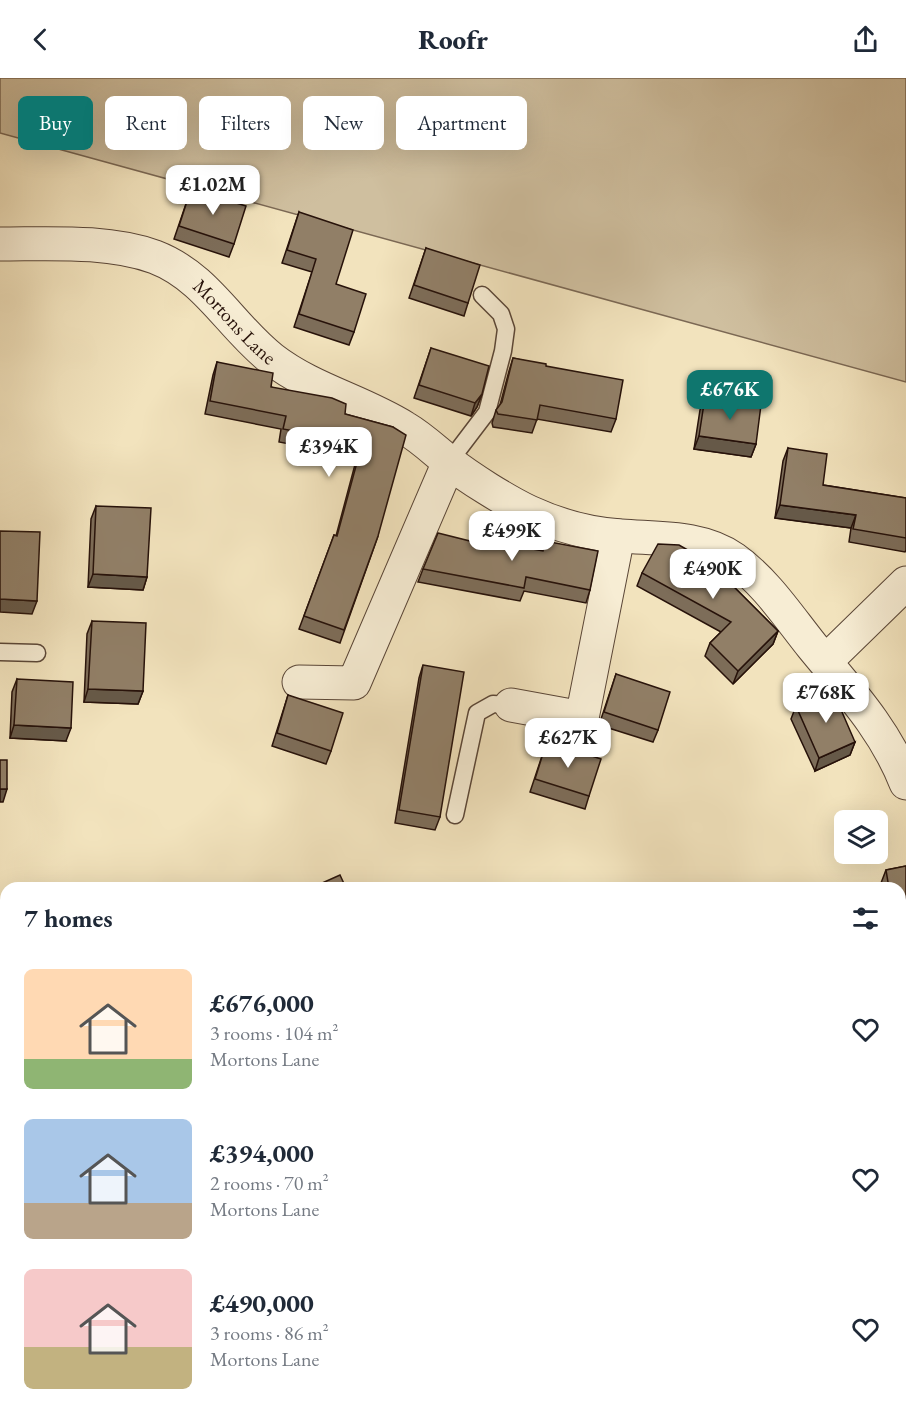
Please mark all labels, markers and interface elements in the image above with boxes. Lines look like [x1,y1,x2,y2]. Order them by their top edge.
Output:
text: Roofr [418,22,488,57]
icon: back [24,23,57,56]
icon: share [849,23,882,56]
chip: Buy [18,96,93,150]
chip: Rent [105,96,187,150]
chip: Filters [199,96,291,150]
chip: New [303,96,384,150]
chip: Apartment [396,96,527,150]
pin: £1.02M [164,165,262,216]
text: £1.02M [180,171,246,197]
street label: Mortons Lane [188,273,282,370]
pin: £676K [688,370,772,421]
text: £676K [701,376,759,402]
pin: £394K [287,427,371,478]
text: £394K [300,433,358,459]
pin: £499K [470,511,554,562]
text: £499K [483,517,541,543]
pin: £490K [671,549,755,600]
text: £490K [684,555,742,581]
pin: £768K [784,673,868,724]
text: £768K [797,679,855,705]
pin: £627K [526,718,610,769]
text: £627K [539,724,597,750]
map controls [834,810,888,864]
button: layers [834,810,888,864]
text: 7 homes [24,901,113,935]
icon: filters [849,902,882,935]
text: £676,000 [210,986,314,1020]
icon: home [72,993,144,1065]
icon: heart [849,1013,882,1046]
text: 3 rooms · 104 m² [210,1020,338,1046]
text: Mortons Lane [210,1046,319,1072]
text: £394,000 [210,1136,314,1170]
icon: home [72,1143,144,1215]
icon: heart [849,1163,882,1196]
text: 2 rooms · 70 m² [210,1170,329,1196]
text: Mortons Lane [210,1196,319,1222]
text: £490,000 [210,1286,314,1320]
icon: home [72,1293,144,1365]
icon: heart [849,1313,882,1346]
text: 3 rooms · 86 m² [210,1320,329,1346]
text: Mortons Lane [210,1346,319,1372]

